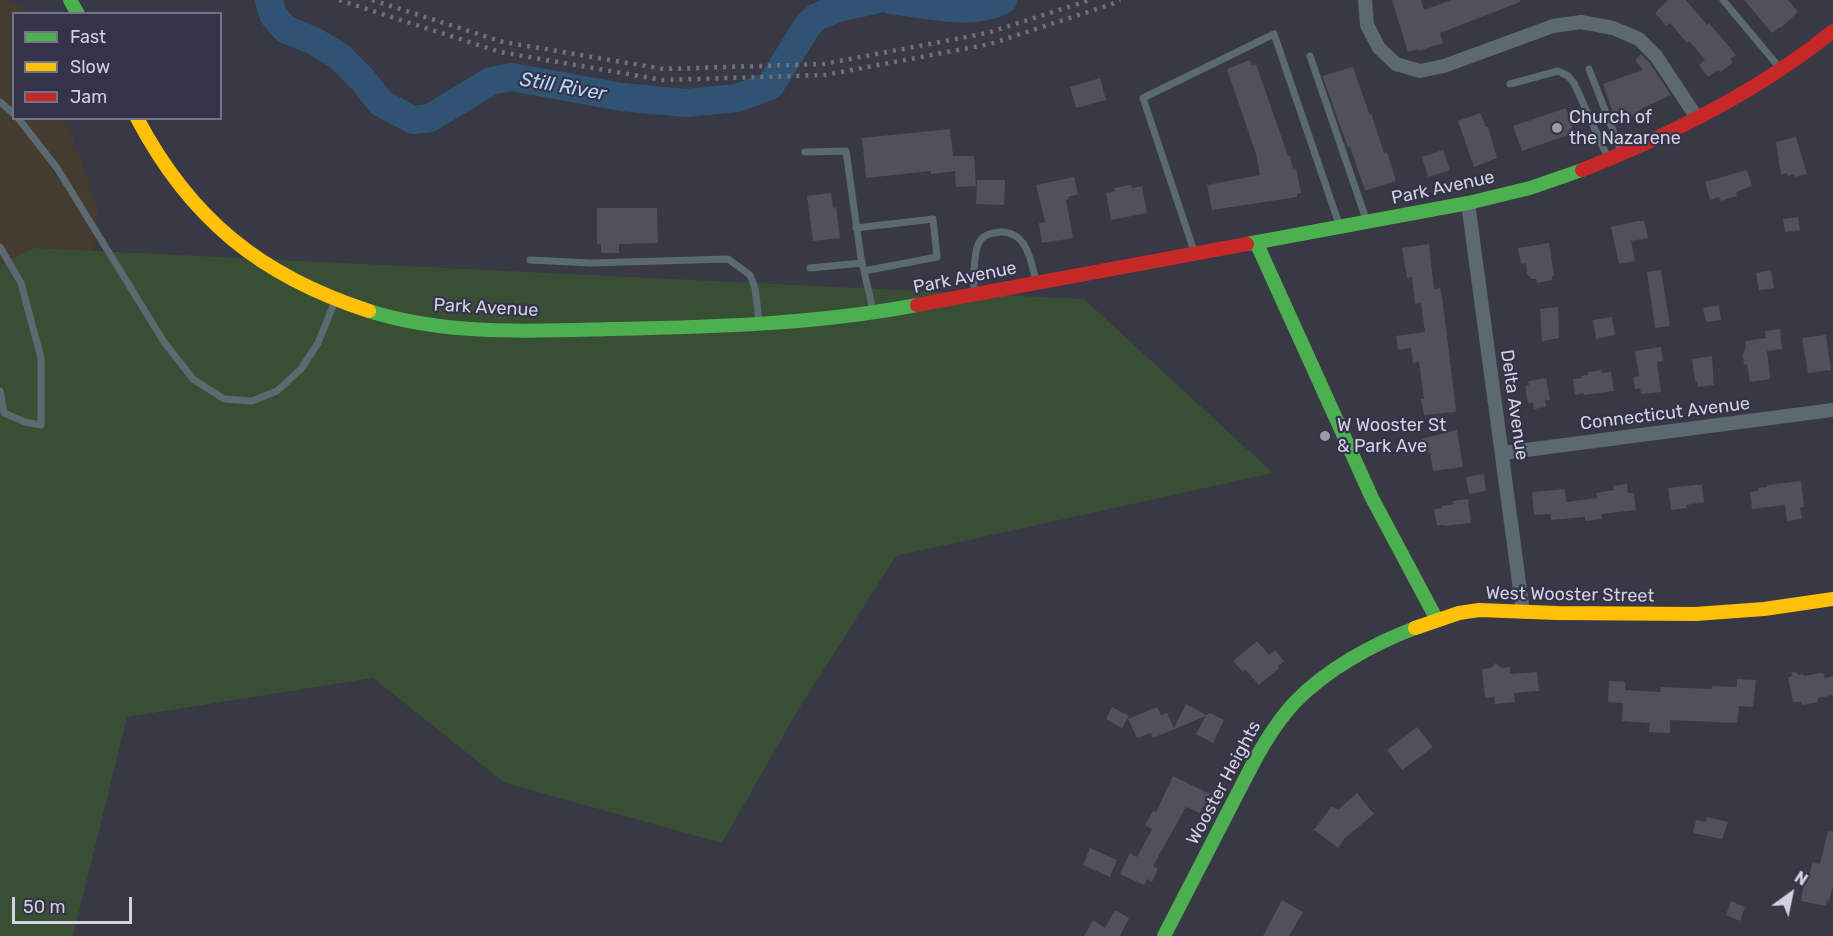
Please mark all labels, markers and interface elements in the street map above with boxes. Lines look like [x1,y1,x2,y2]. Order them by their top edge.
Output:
legend [12,12,222,120]
text: Fast [70,26,106,48]
text: Slow [70,56,110,78]
water label: Still River [518,68,608,106]
text: Jam [70,86,107,108]
place label: Church of the Nazarene [1569,107,1681,150]
marker: Church of the Nazarene [1550,121,1564,135]
street label: Park Avenue [1389,167,1497,209]
street label: Park Avenue [911,257,1019,299]
street label: Park Avenue [433,294,539,322]
street label: Delta Avenue [1496,348,1532,462]
street label: Connecticut Avenue [1579,393,1751,435]
place label: W Wooster St & Park Ave [1337,415,1446,458]
marker: W Wooster St & Park Ave [1318,429,1332,443]
street label: West Wooster Street [1485,583,1655,607]
street label: Wooster Heights [1182,717,1266,849]
north arrow [1761,864,1821,924]
text: N [1791,867,1811,890]
scale bar [15,885,135,923]
text: 50 m [23,896,66,918]

